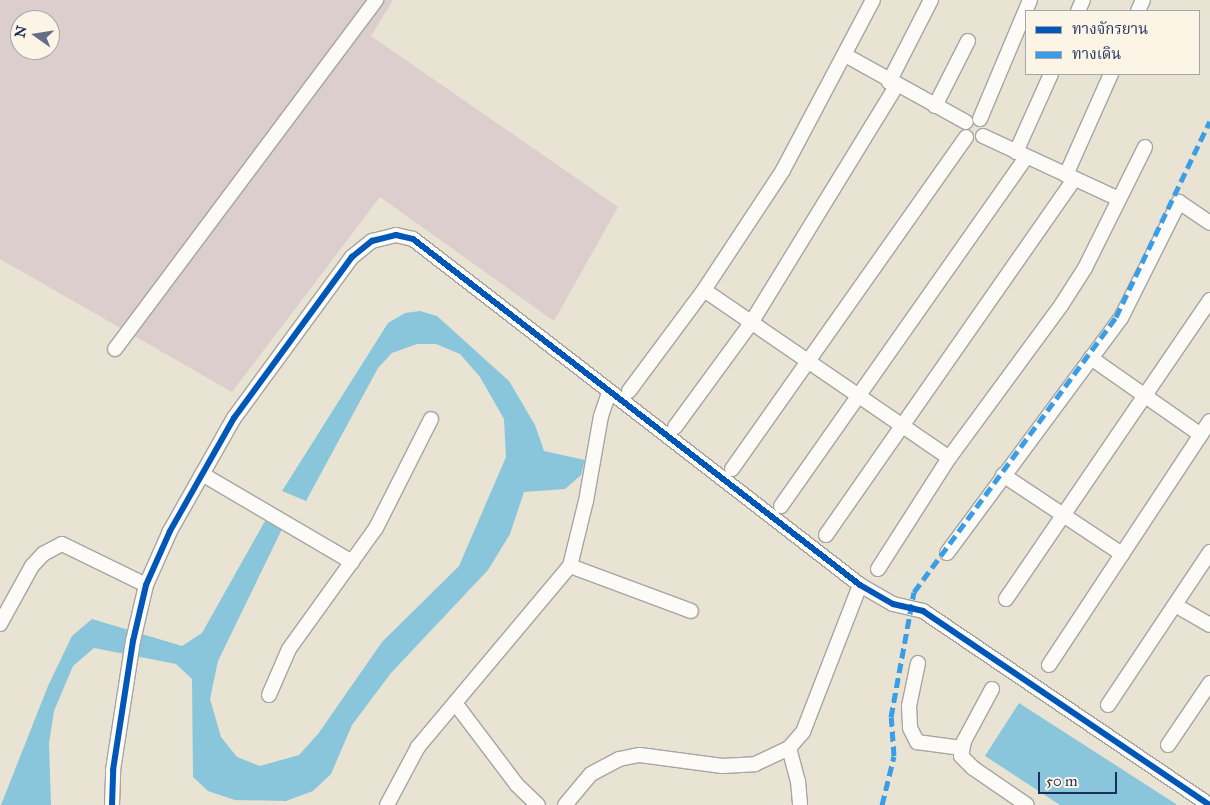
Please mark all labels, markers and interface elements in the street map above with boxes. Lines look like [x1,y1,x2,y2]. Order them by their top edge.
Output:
north arrow [10,10,60,60]
legend [1025,10,1200,75]
text: ทางจักรยาน [1072,20,1148,38]
text: N [11,24,30,39]
text: ทางเดิน [1072,45,1121,63]
scale bar [1040,762,1119,794]
text: 50 m [1046,772,1078,790]

